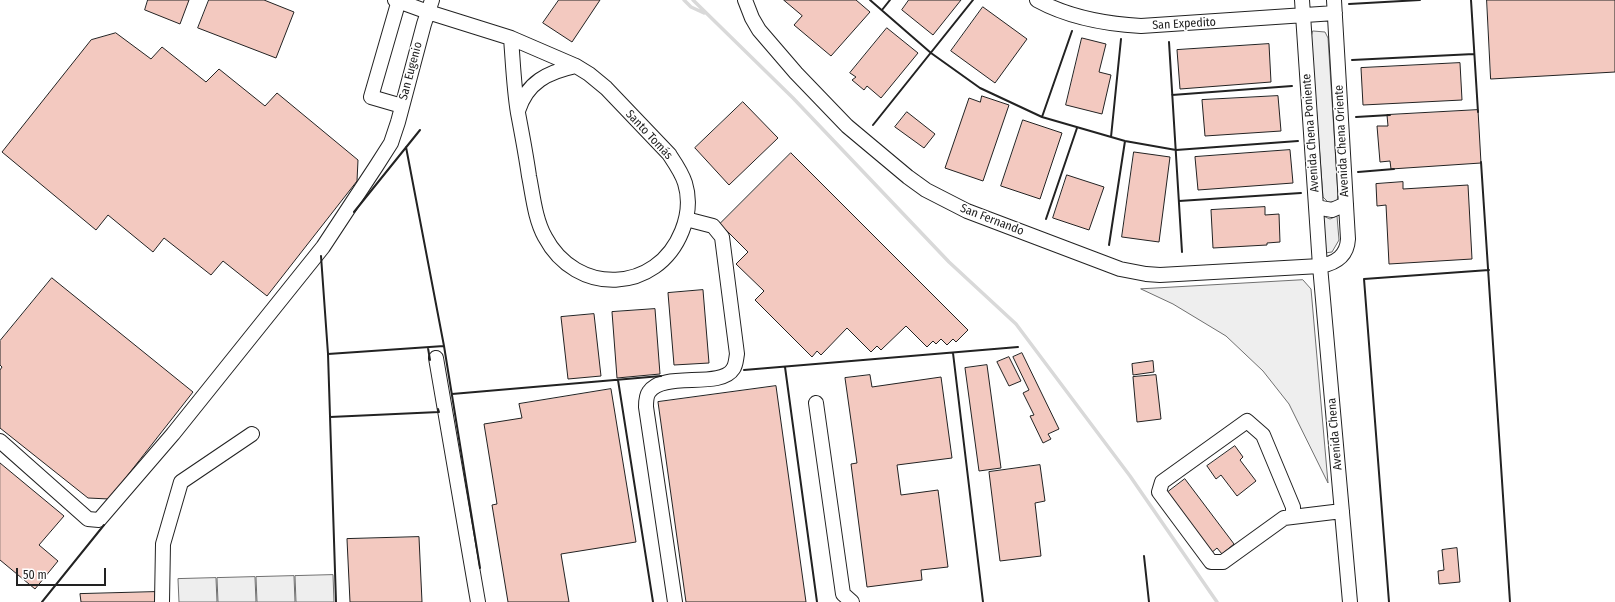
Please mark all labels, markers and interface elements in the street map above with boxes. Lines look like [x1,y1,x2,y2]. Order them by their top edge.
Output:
street label: San Expedito [1152,15,1216,33]
street label: San Eugenio [396,40,426,102]
street label: Avenida Chena Poniente [1300,73,1322,193]
street label: Avenida Chena Oriente [1332,85,1352,197]
street label: Santo Tomás [622,107,676,163]
street label: San Fernando [958,201,1026,239]
street label: Avenida Chena [1325,397,1345,471]
scale bar [18,560,108,586]
text: 50 m [23,568,47,582]

